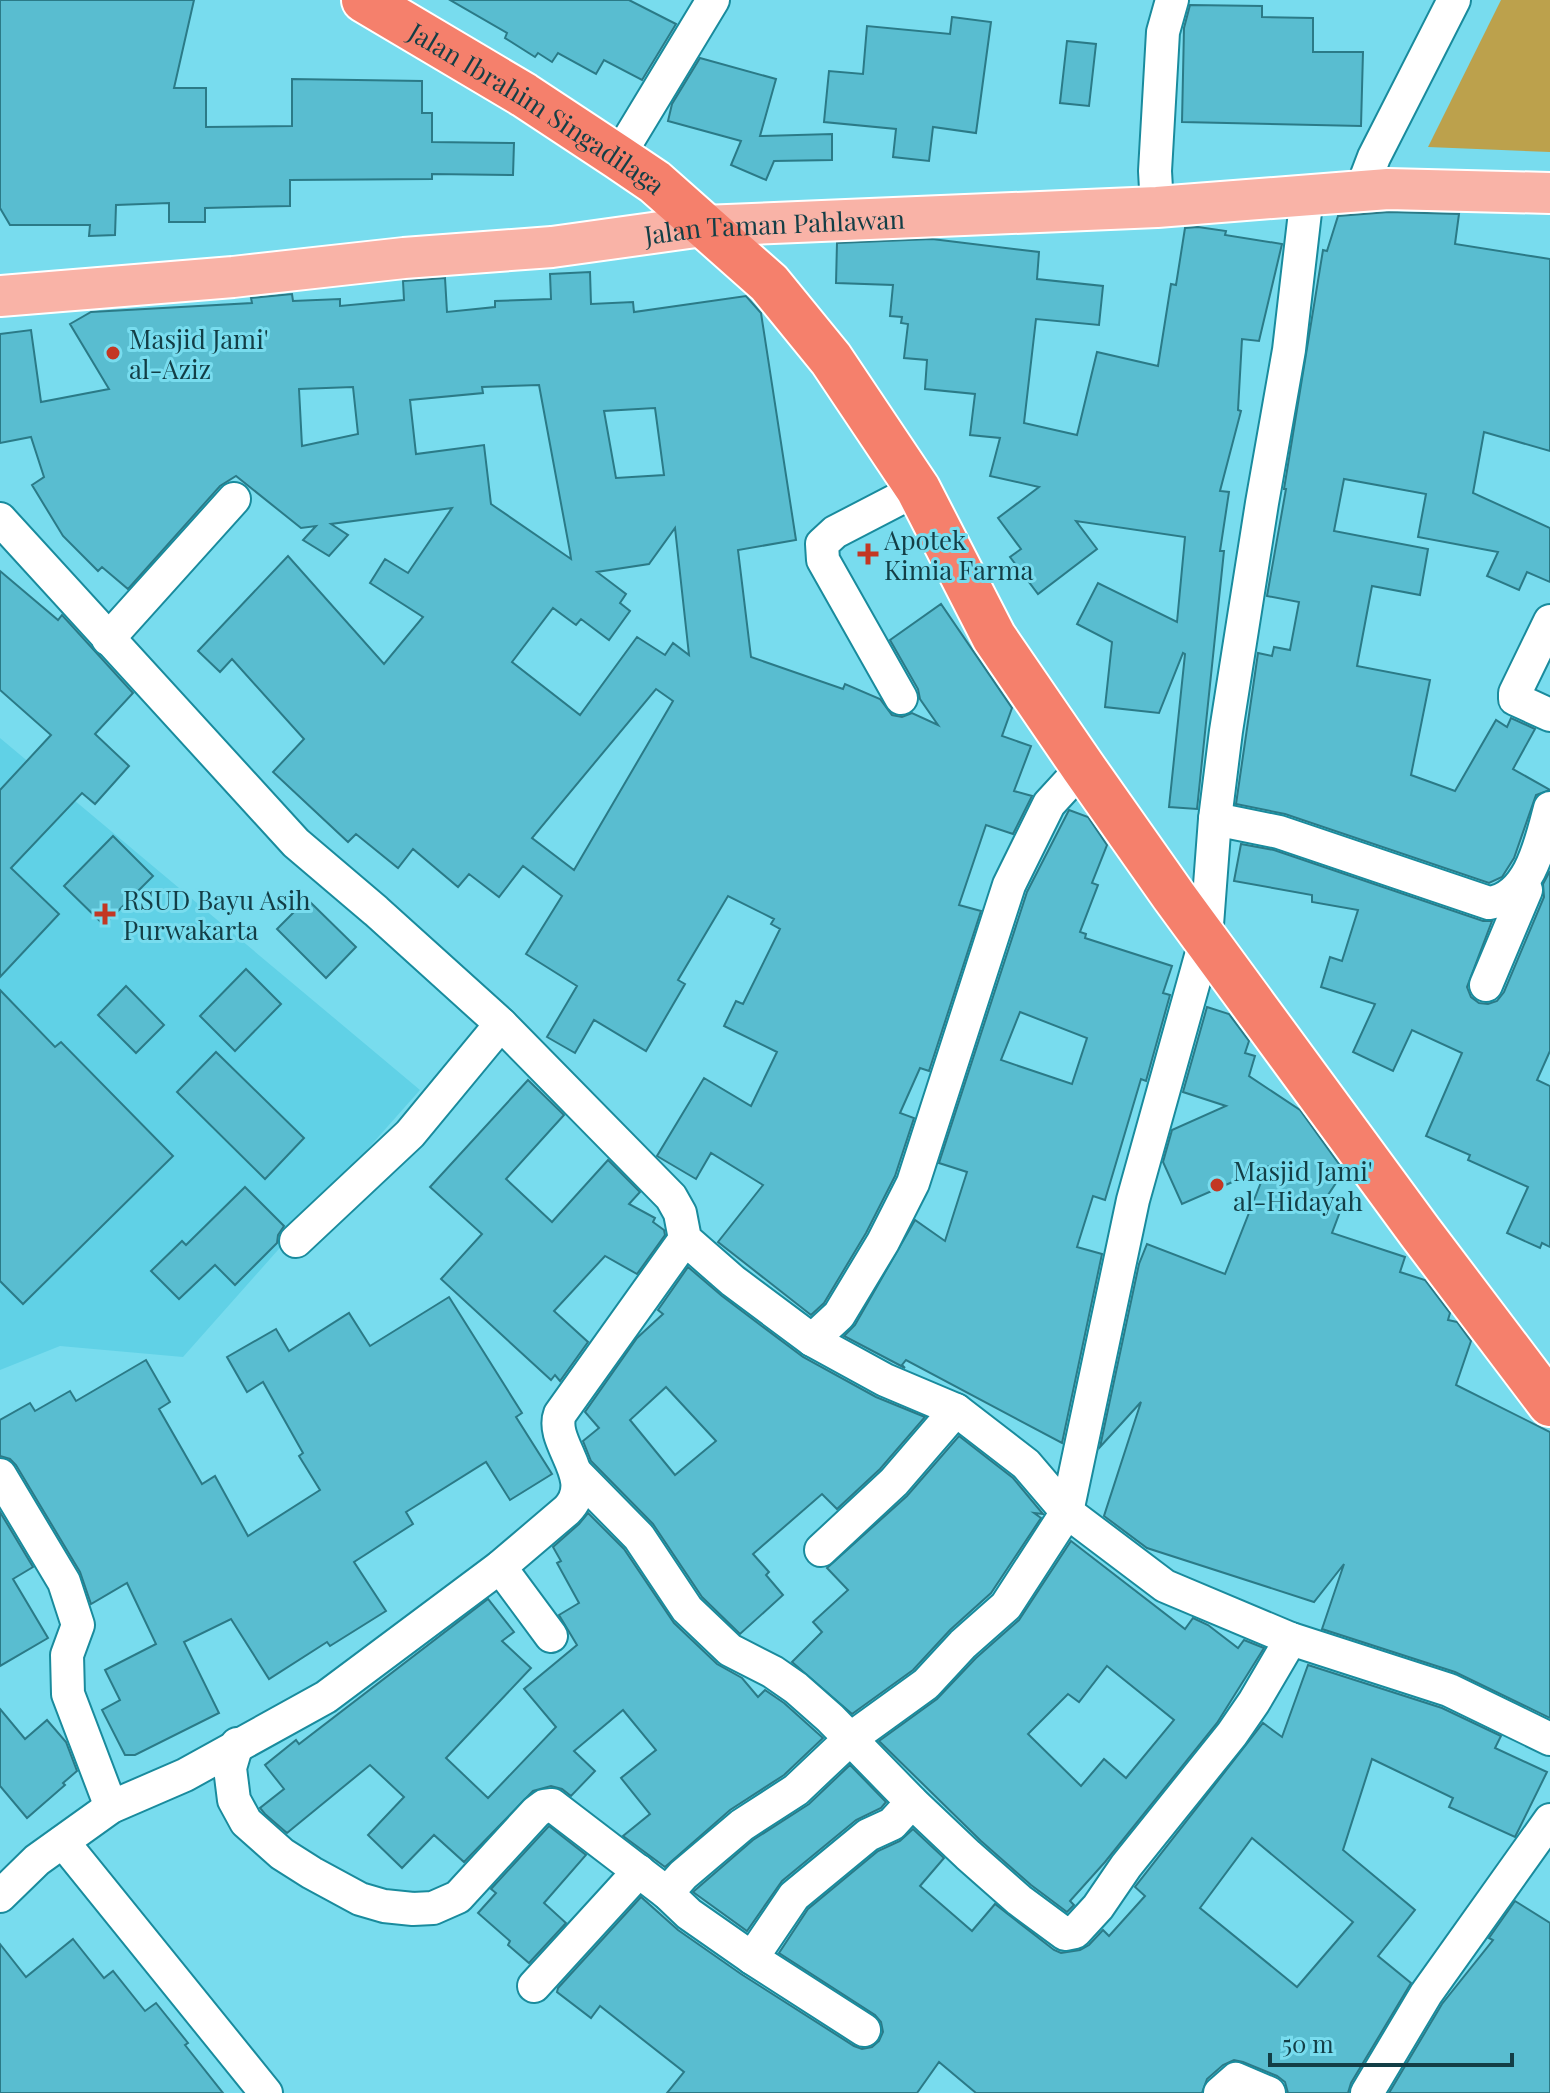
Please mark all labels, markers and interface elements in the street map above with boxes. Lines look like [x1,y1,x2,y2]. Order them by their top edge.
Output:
street label: Jalan Ibrahim Singadilaga [402,13,673,201]
street label: Jalan Taman Pahlawan [641,200,906,252]
place label: Masjid Jami' al-Aziz [129,321,269,386]
marker: Masjid Jami' al-Aziz [104,344,122,362]
place label: Apotek Kimia Farma [883,522,1034,587]
marker: Apotek Kimia Farma [859,545,877,563]
place label: RSUD Bayu Asih Purwakarta [123,882,311,947]
marker: RSUD Bayu Asih Purwakarta [94,903,116,925]
place label: Masjid Jami' al-Hidayah [1233,1153,1373,1218]
marker: Masjid Jami' al-Hidayah [1208,1176,1226,1194]
scale bar [1270,2017,1512,2067]
text: 50 m [1282,2027,1334,2059]

